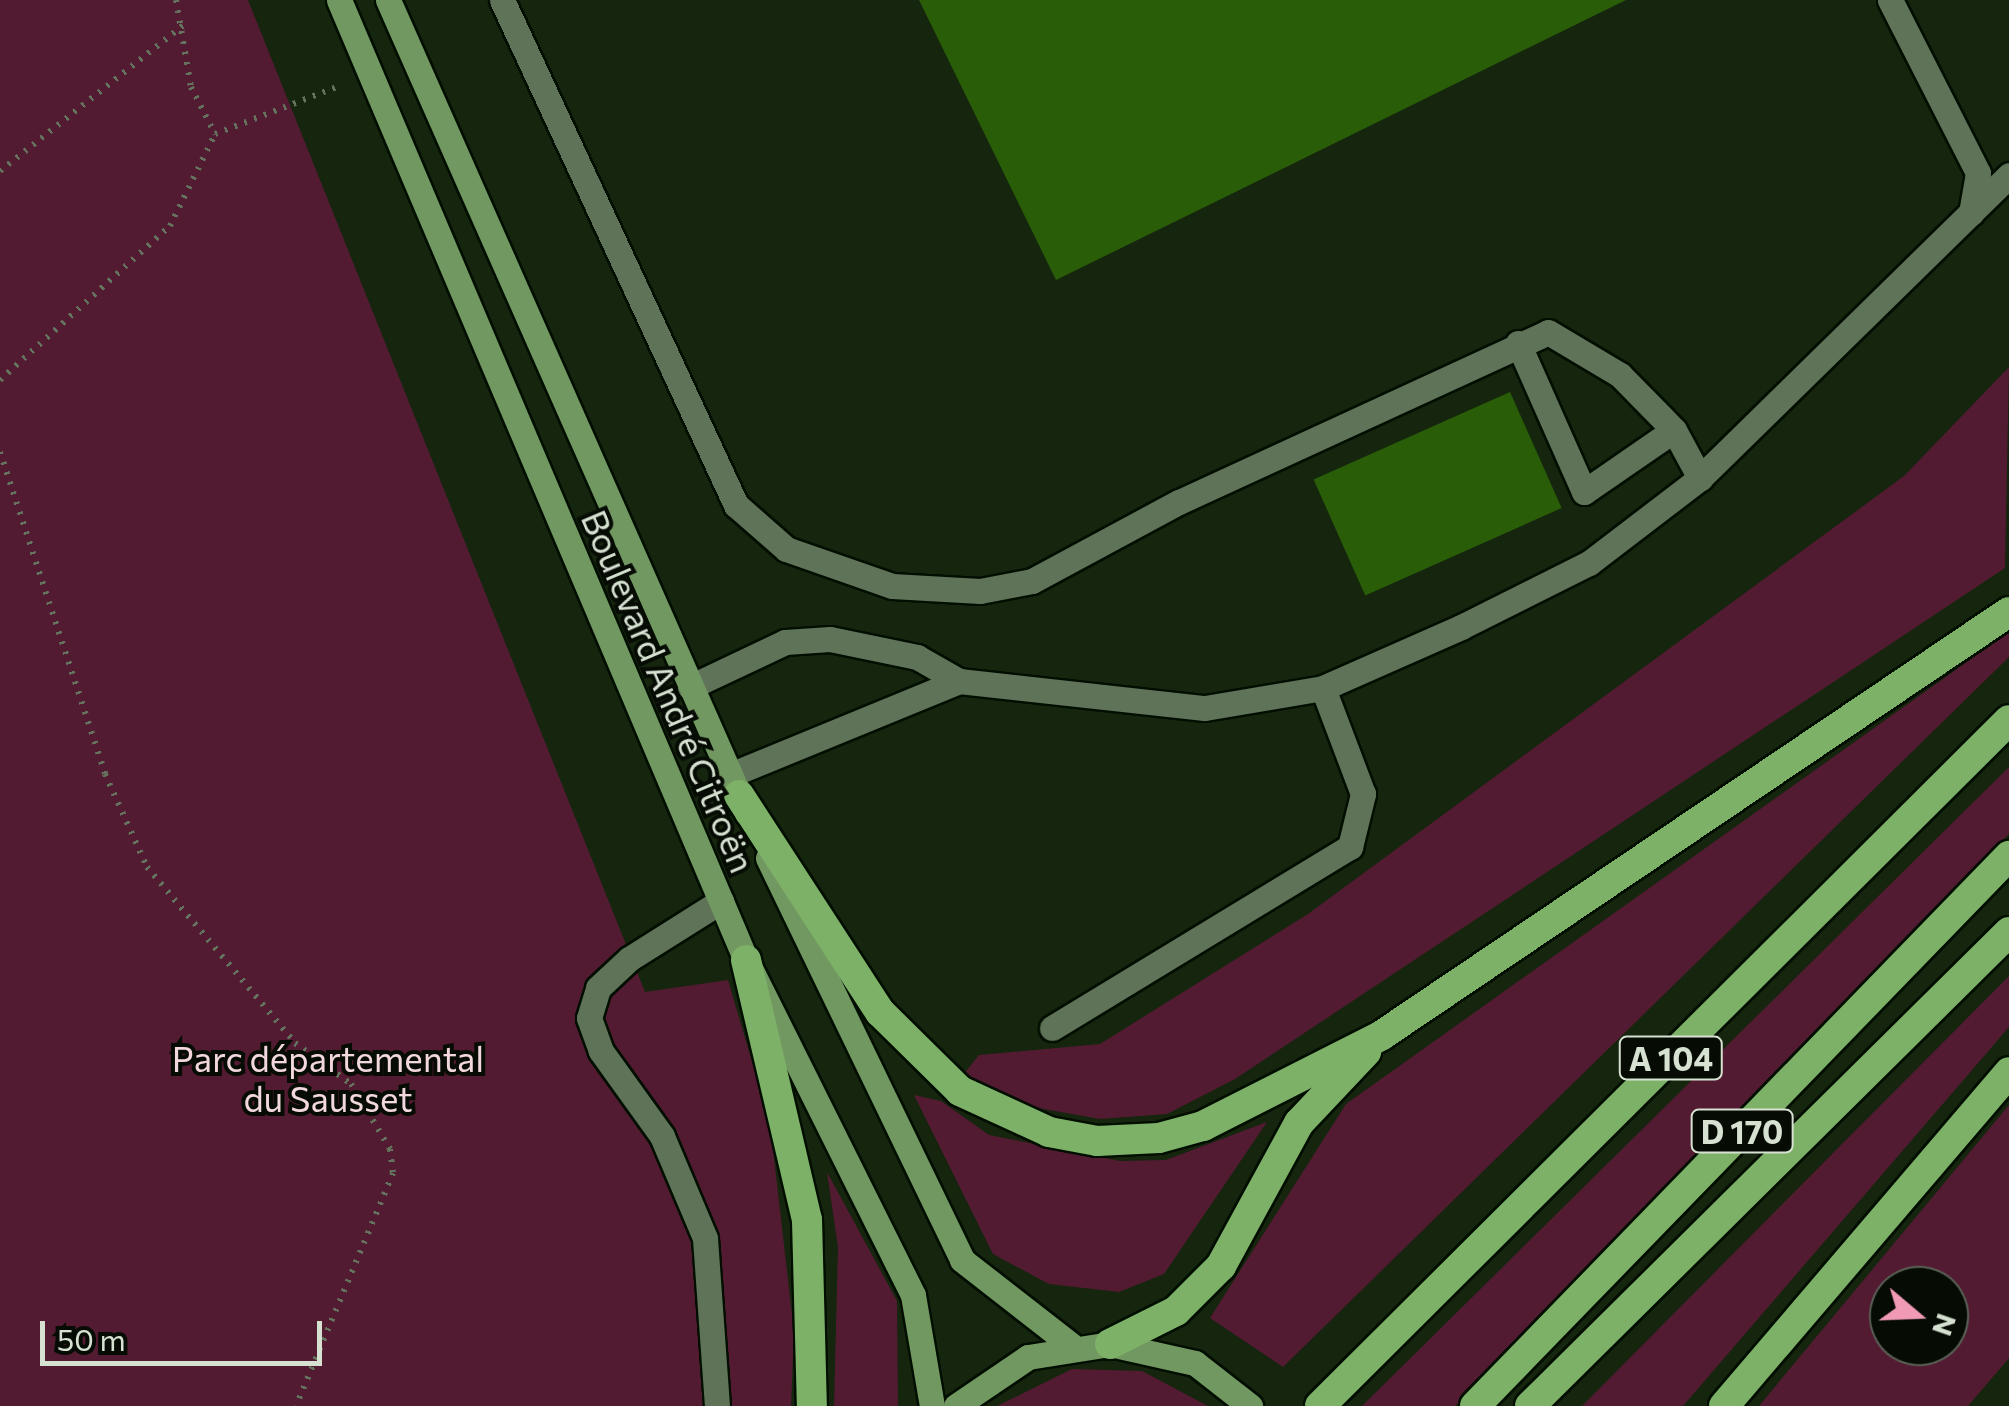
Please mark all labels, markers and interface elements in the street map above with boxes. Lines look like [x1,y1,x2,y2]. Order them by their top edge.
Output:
street label: Boulevard André Citroën [574,504,764,878]
road number: A 104 [1618,1031,1724,1085]
park label: Parc départemental du Sausset [172,1037,484,1119]
road number: D 170 [1690,1104,1794,1158]
north arrow [1869,1266,1969,1366]
scale bar [45,1301,328,1363]
text: N [1926,1310,1965,1341]
text: 50 m [57,1320,126,1357]

